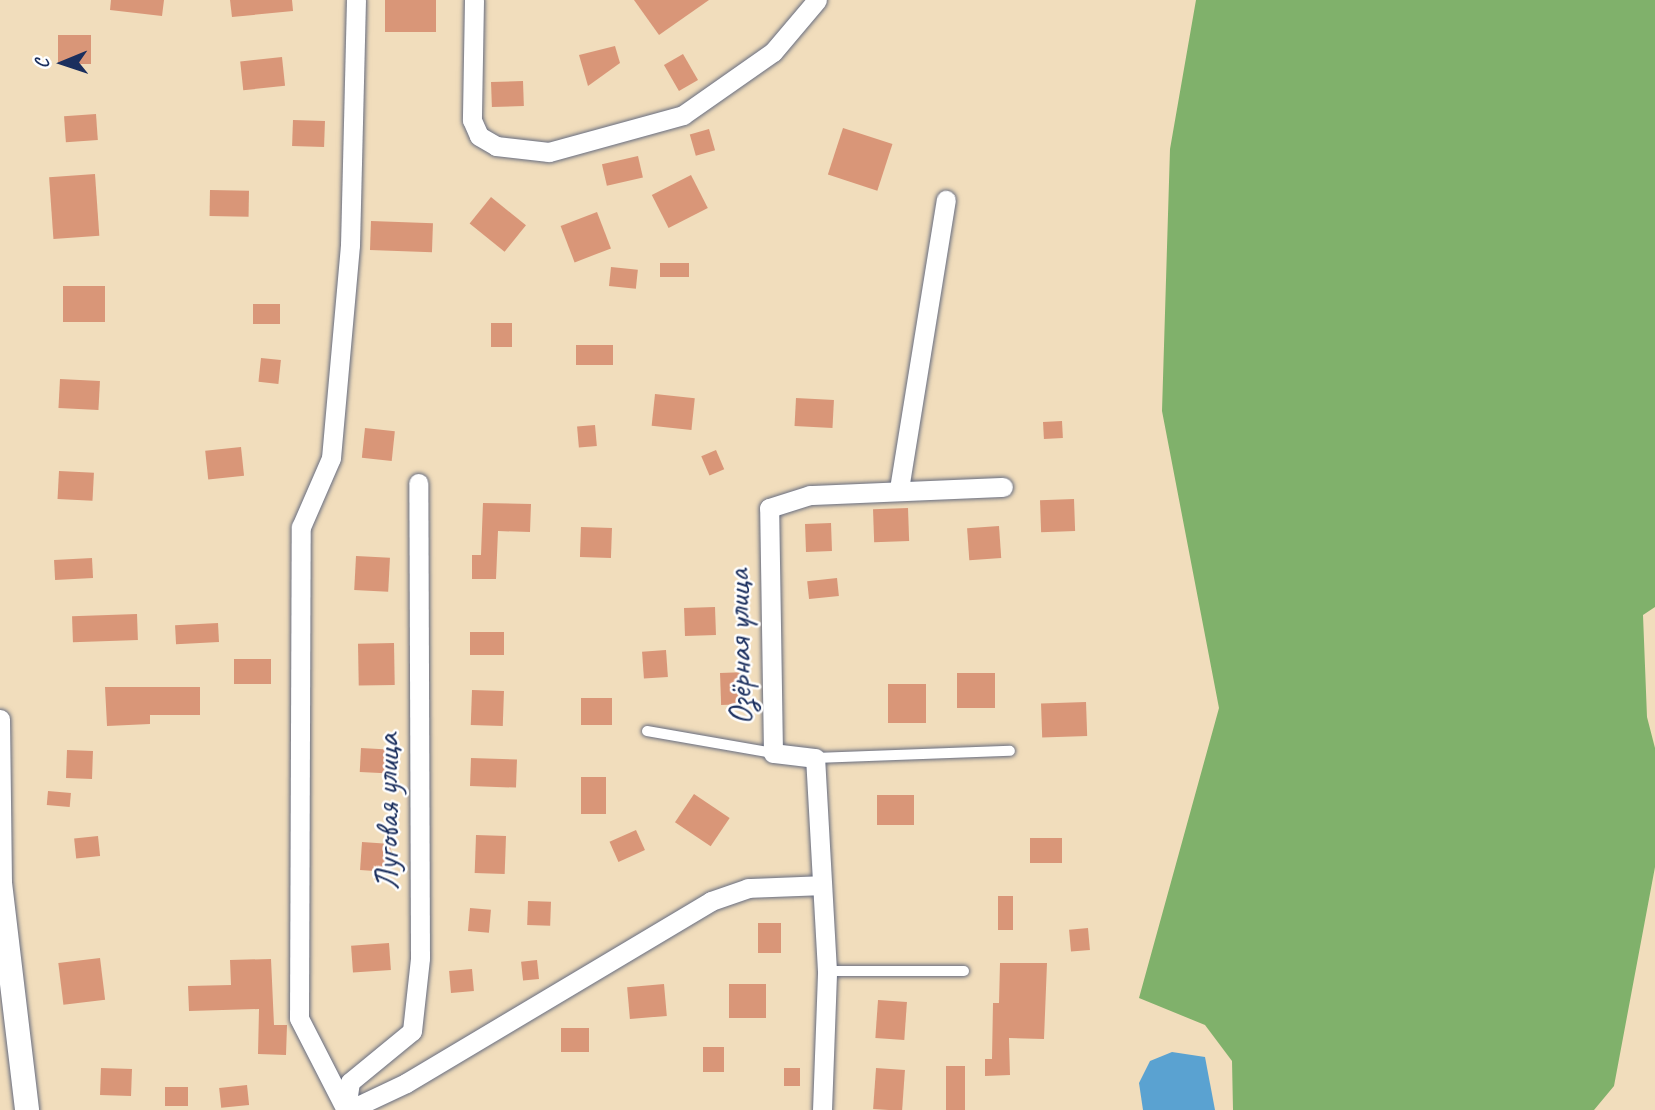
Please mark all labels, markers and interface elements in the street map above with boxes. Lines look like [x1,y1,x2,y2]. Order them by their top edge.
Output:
north arrow [28,28,98,98]
text: С [30,59,54,69]
street label: Озёрная улица [719,568,761,726]
street label: Луговая улица [368,733,408,891]

